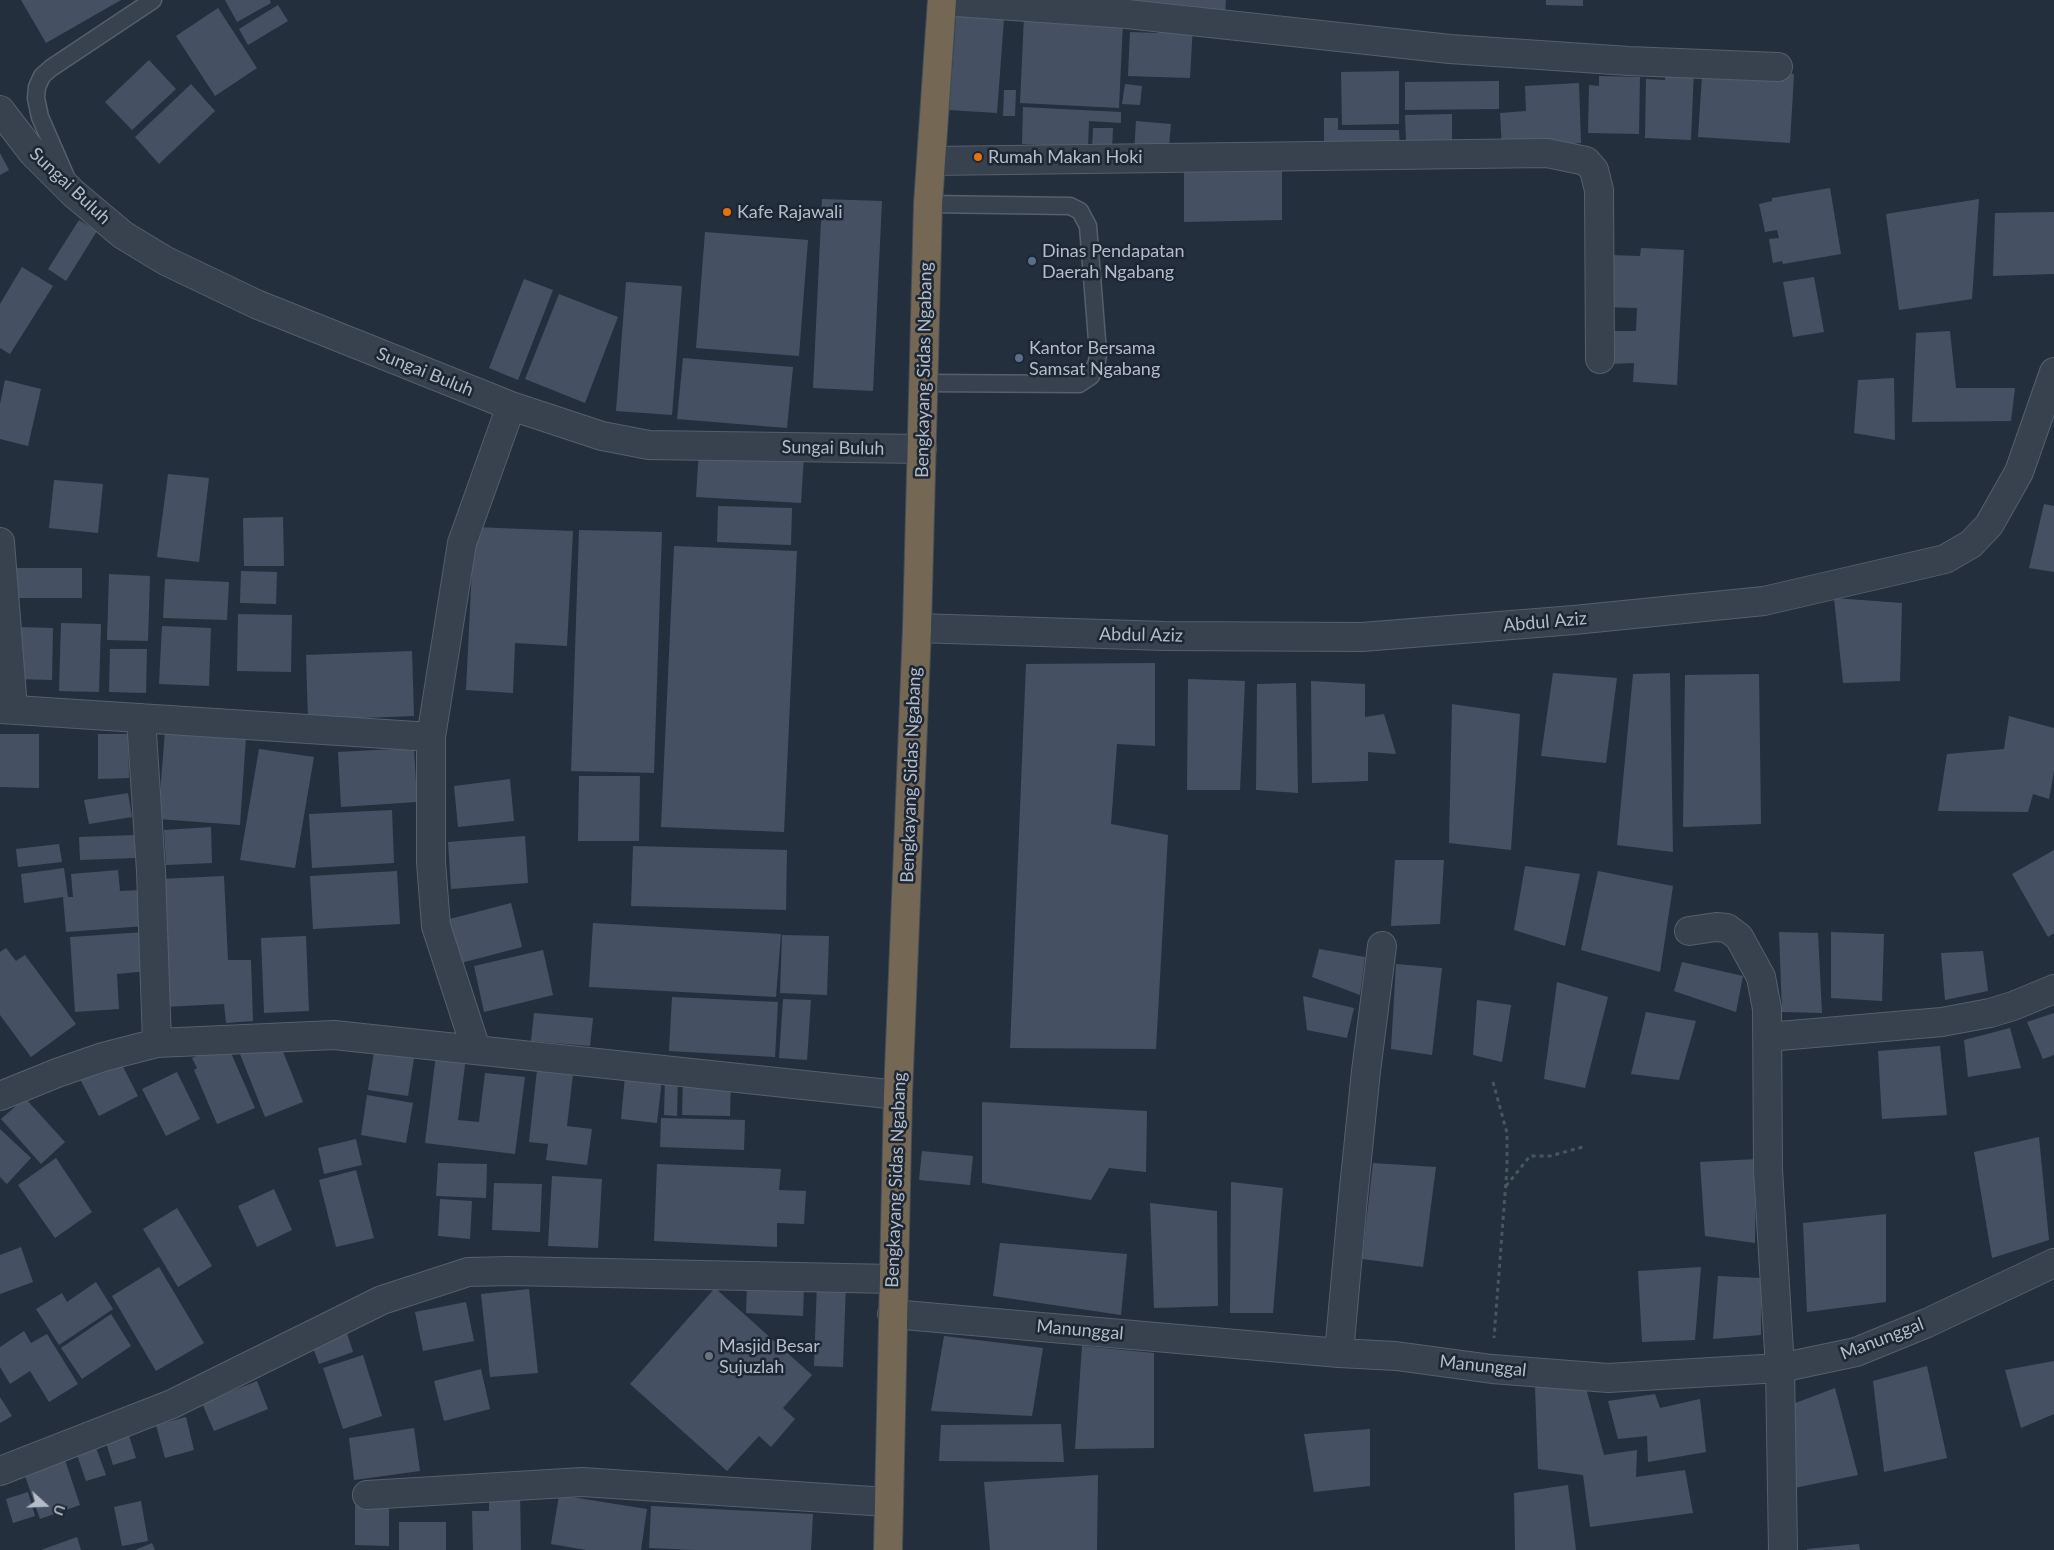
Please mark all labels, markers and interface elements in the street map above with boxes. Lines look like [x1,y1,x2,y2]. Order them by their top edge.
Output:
street label: Sungai Buluh [25,143,115,229]
place label: Rumah Makan Hoki [988,146,1143,168]
marker: Rumah Makan Hoki [972,151,984,163]
place label: Kafe Rajawali [737,201,843,223]
marker: Kafe Rajawali [721,206,733,218]
place label: Dinas Pendapatan Daerah Ngabang [1042,240,1184,282]
marker: Dinas Pendapatan Daerah Ngabang [1026,255,1038,267]
street label: Bengkayang Sidas Ngabang [911,262,937,478]
place label: Kantor Bersama Samsat Ngabang [1029,337,1160,379]
street label: Sungai Buluh [373,343,477,401]
marker: Kantor Bersama Samsat Ngabang [1013,352,1025,364]
street label: Sungai Buluh [781,436,885,460]
street label: Abdul Aziz [1502,608,1588,636]
street label: Abdul Aziz [1099,623,1183,647]
street label: Bengkayang Sidas Ngabang [896,667,926,883]
street label: Bengkayang Sidas Ngabang [881,1072,911,1288]
street label: Manunggal [1837,1313,1927,1365]
street label: Manunggal [1036,1315,1124,1345]
place label: Masjid Besar Sujuzlah [719,1335,820,1378]
marker: Masjid Besar Sujuzlah [703,1350,715,1362]
street label: Manunggal [1438,1351,1528,1381]
north arrow [20,1480,70,1530]
text: U [50,1503,69,1518]

